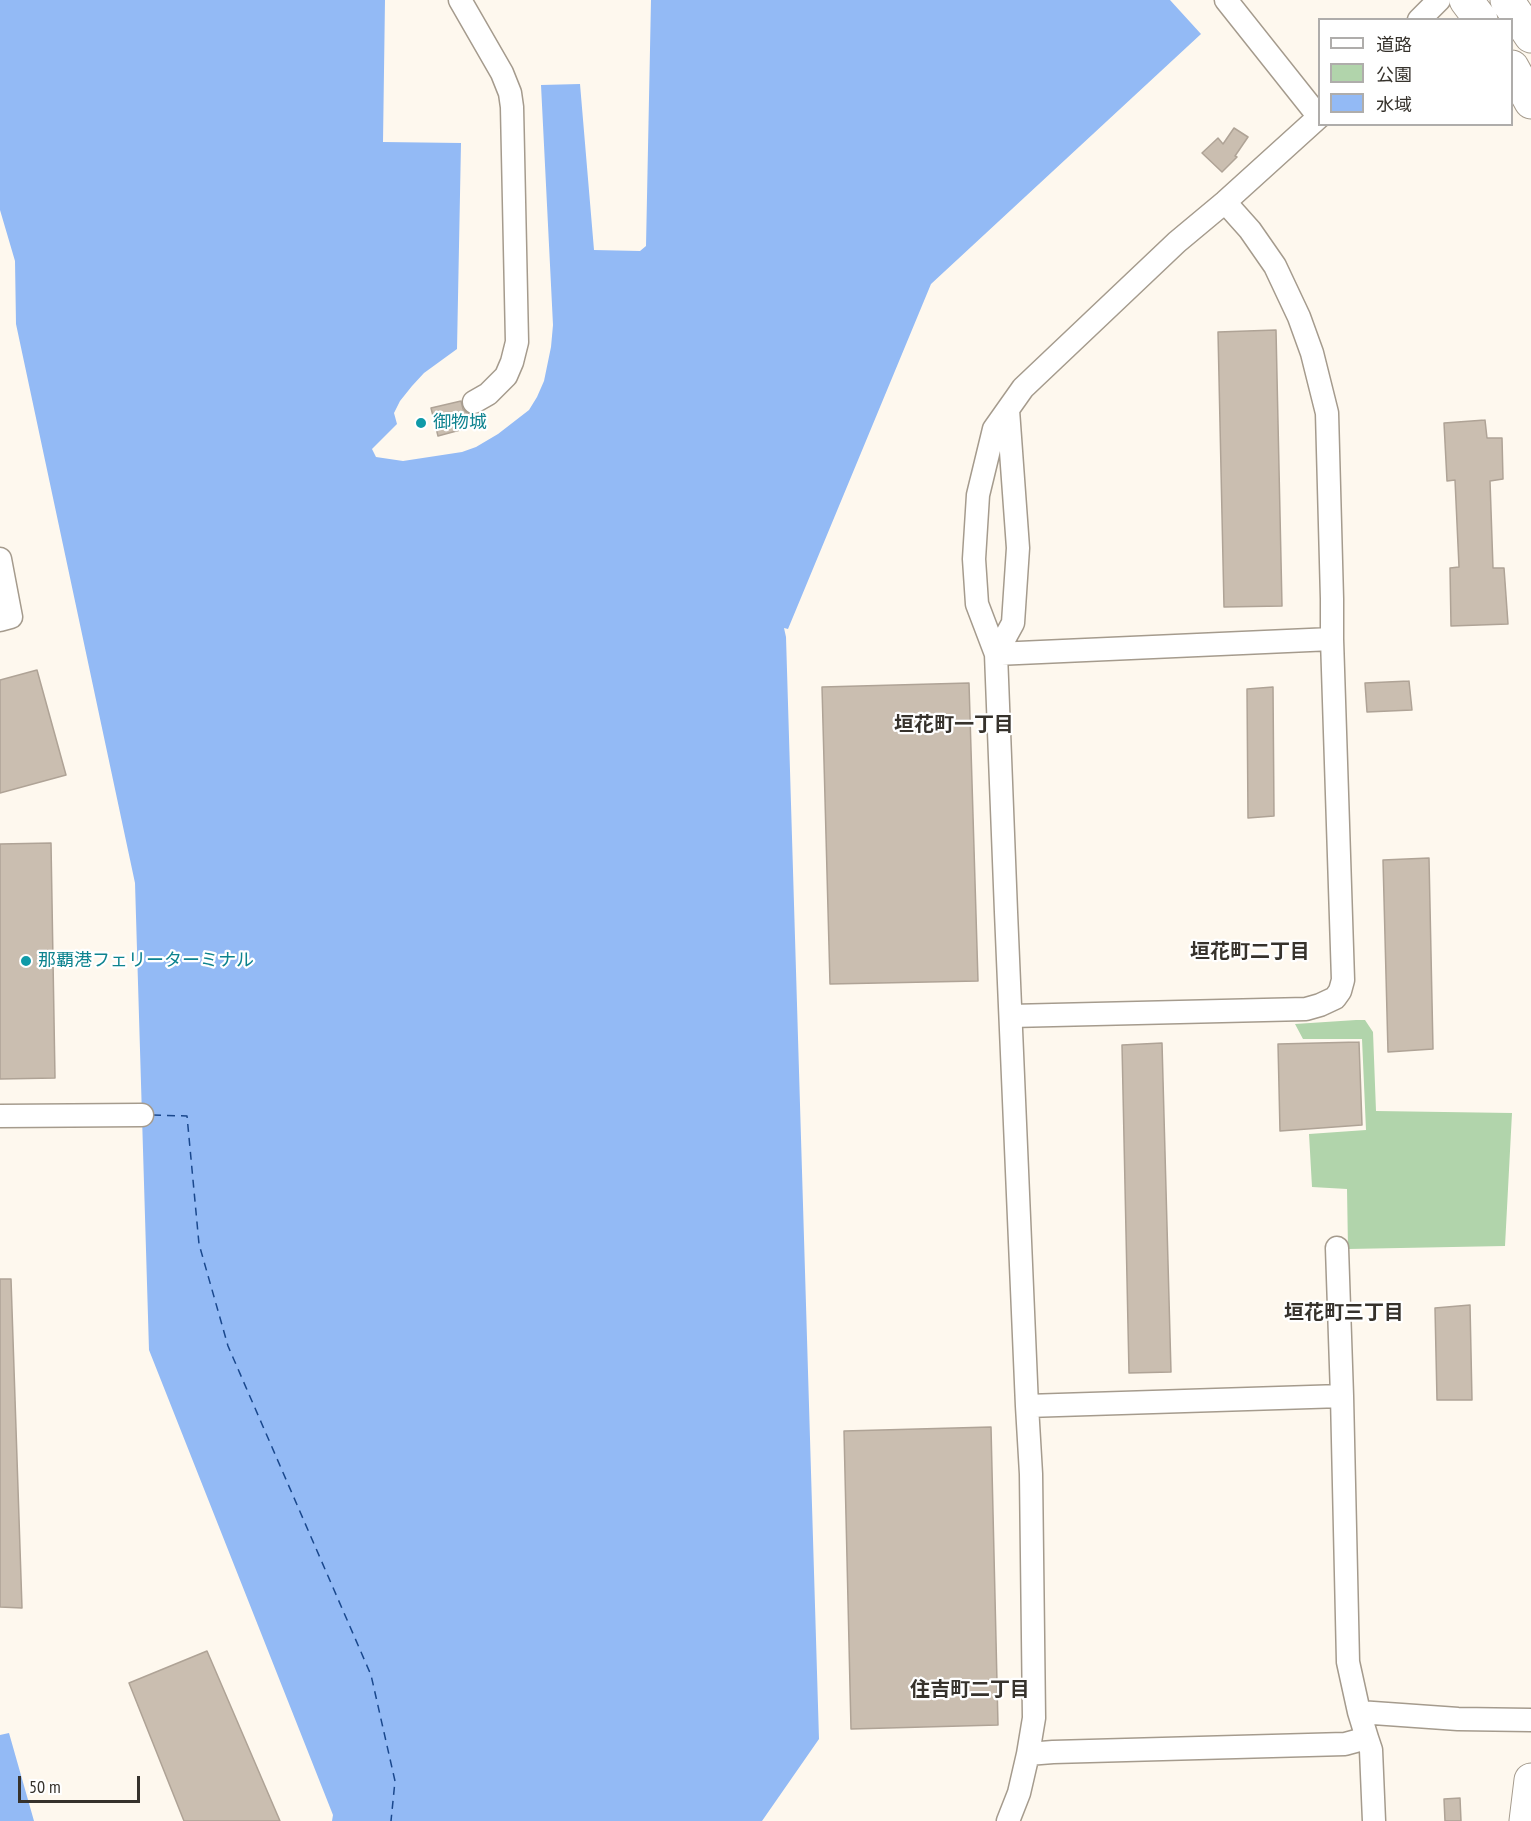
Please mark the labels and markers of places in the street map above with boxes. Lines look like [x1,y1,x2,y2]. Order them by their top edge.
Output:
place label: 御物城 [433,412,487,434]
marker: 御物城 [414,416,428,430]
place label: 那覇港フェリーターミナル [38,950,254,972]
marker: 那覇港フェリーターミナル [19,954,33,968]

